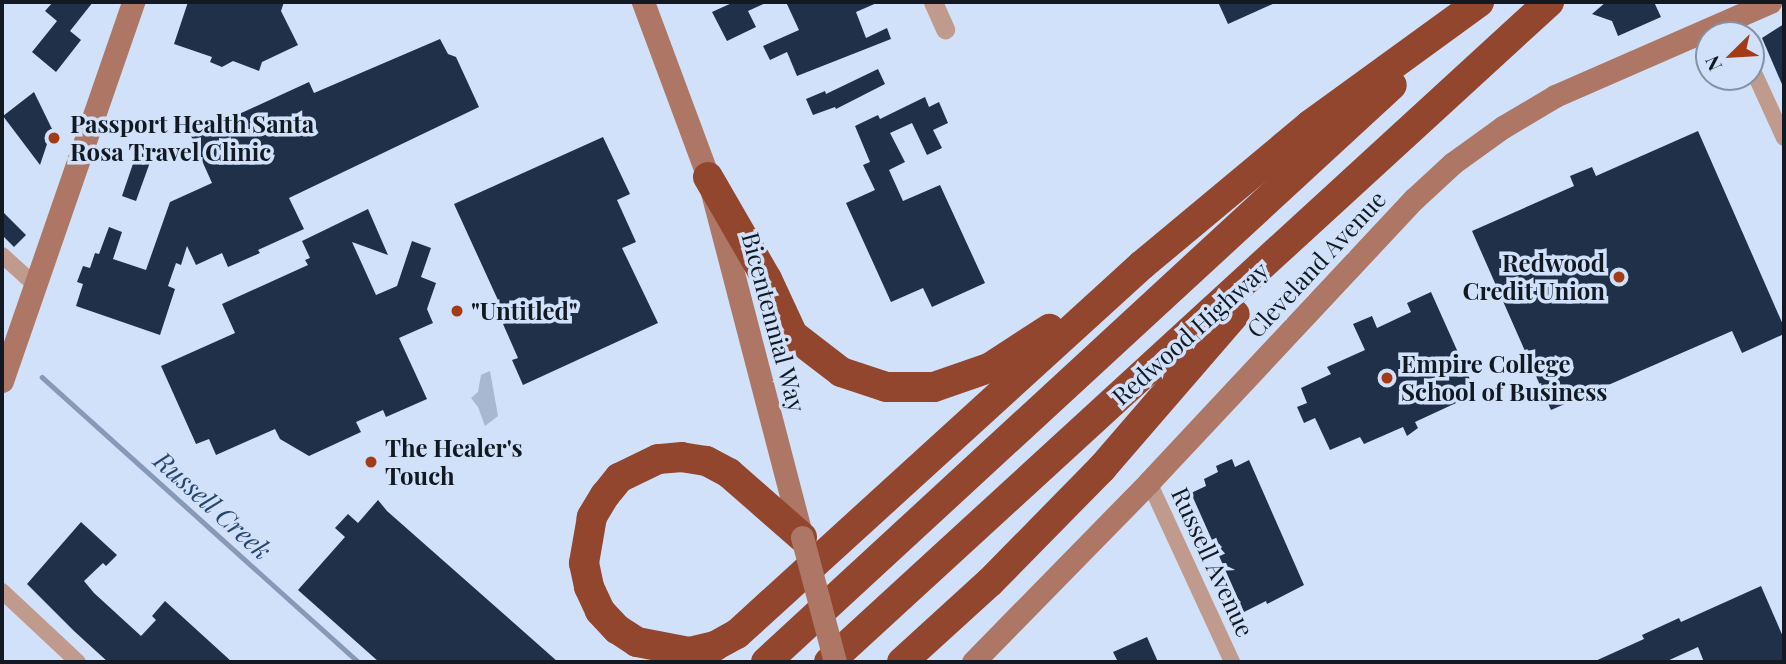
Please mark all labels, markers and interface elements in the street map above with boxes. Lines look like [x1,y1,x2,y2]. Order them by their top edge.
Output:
north arrow [1695,21,1765,91]
text: N [1698,52,1727,75]
place label: Passport Health Santa Rosa Travel Clinic [70,110,314,166]
marker: Passport Health Santa Rosa Travel Clinic [44,128,64,148]
street label: Cleveland Avenue [1240,184,1392,344]
street label: Bicentennial Way [736,229,812,415]
place label: Redwood Credit Union [1462,249,1605,305]
street label: Redwood Highway [1106,255,1274,411]
marker: Redwood Credit Union [1611,269,1627,285]
place label: "Untitled" [471,297,578,325]
marker: "Untitled" [449,303,465,319]
place label: Empire College School of Business [1401,350,1607,406]
marker: Empire College School of Business [1379,370,1395,386]
place label: The Healer's Touch [385,434,523,490]
water label: Russell Creek [148,444,278,566]
marker: The Healer's Touch [363,454,379,470]
street label: Russell Avenue [1166,483,1260,641]

